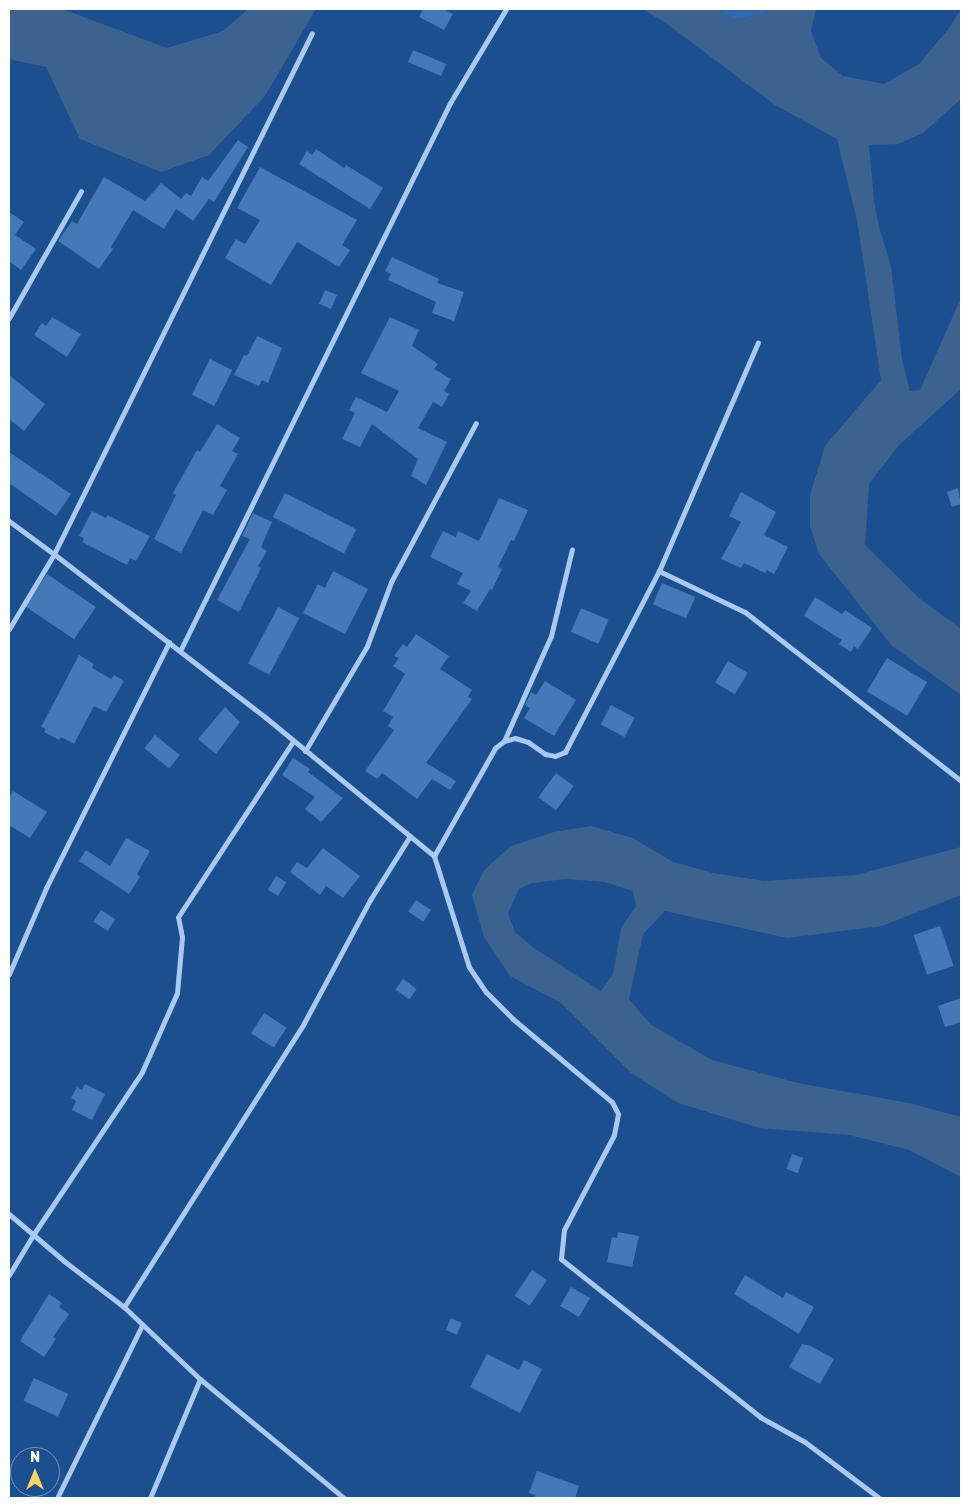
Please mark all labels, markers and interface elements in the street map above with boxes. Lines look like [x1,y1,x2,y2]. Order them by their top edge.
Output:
north arrow [10,1447,60,1497]
text: N [30,1449,40,1466]

